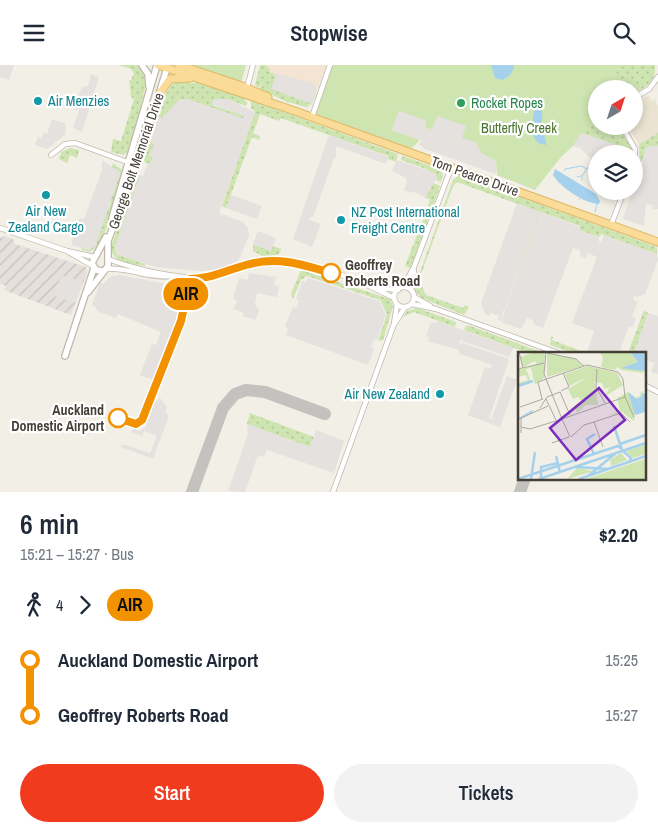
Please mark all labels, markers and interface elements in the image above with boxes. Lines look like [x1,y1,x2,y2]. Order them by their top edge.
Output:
text: Stopwise [290,18,368,48]
icon: menu [20,19,48,47]
icon: search [610,19,638,47]
north arrow [588,80,642,135]
map controls [588,80,643,200]
street label: George Bolt Memorial Drive [104,91,168,231]
place label: Air Menzies [47,92,110,110]
place label: Rocket Ropes [471,94,543,112]
marker: Air Menzies [32,95,44,107]
marker: Rocket Ropes [455,97,467,109]
park label: Butterfly Creek [481,119,557,137]
button: layers [588,145,643,200]
street label: Tom Pearce Drive [429,152,521,200]
marker: Air New Zealand Cargo [40,189,52,201]
place label: Air New Zealand Cargo [8,202,84,236]
place label: NZ Post International Freight Centre [351,203,460,237]
marker: NZ Post International Freight Centre [335,214,347,226]
place label: Geoffrey Roberts Road [345,256,420,290]
marker: Geoffrey Roberts Road [321,263,341,283]
line badge: AIR [157,278,215,310]
text: AIR [173,281,199,306]
inset map [518,352,646,479]
place label: Air New Zealand [344,385,430,403]
marker: Air New Zealand [434,388,446,400]
place label: Auckland Domestic Airport [11,401,104,435]
marker: Auckland Domestic Airport [108,408,128,428]
text: 6 min [20,505,79,543]
text: $2.20 [599,522,638,548]
text: 15:21 – 15:27 · Bus [20,543,134,565]
icon: walk [20,591,48,619]
icon: forward [71,591,99,619]
text: AIR [117,592,143,617]
text: 4 [56,594,63,616]
text: Auckland Domestic Airport [58,647,258,673]
text: 15:25 [605,649,638,671]
text: Geoffrey Roberts Road [58,702,229,728]
text: 15:27 [605,704,638,726]
button: Start [20,764,324,822]
button: Tickets [334,764,638,822]

